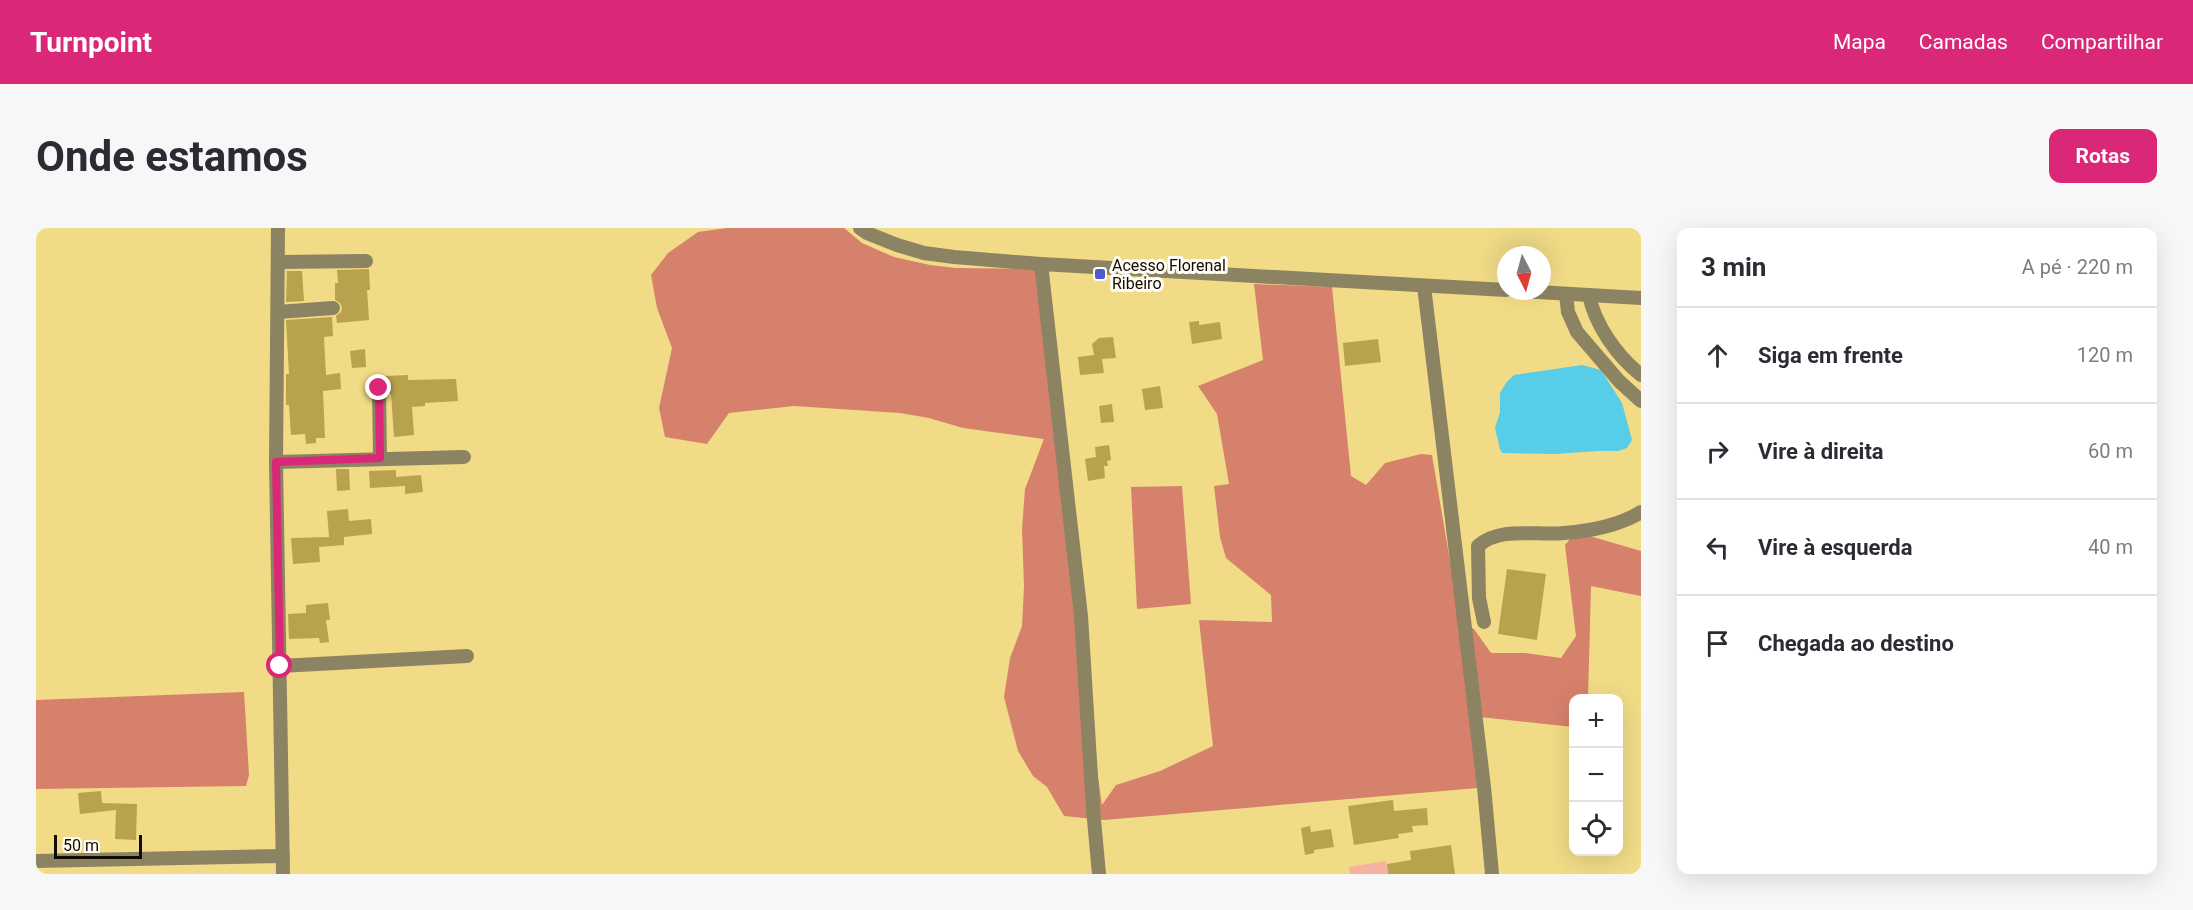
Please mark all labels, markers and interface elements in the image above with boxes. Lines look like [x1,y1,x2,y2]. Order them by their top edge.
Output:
text: Turnpoint [30,26,152,59]
text: Mapa [1833,30,1886,54]
text: Camadas [1919,30,2008,54]
text: Compartilhar [2041,30,2163,54]
button: Rotas [2049,129,2157,183]
text: Onde estamos [36,132,308,181]
north arrow [1497,246,1551,300]
text: 3 min [1701,252,1766,282]
text: A pé · 220 m [2022,255,2133,279]
place label: Acesso Florenal Ribeiro [1112,256,1226,293]
marker: Acesso Florenal Ribeiro [1093,267,1107,281]
icon: ahead [1701,339,1734,372]
text: Siga em frente [1758,343,1903,368]
text: 120 m [2077,343,2133,367]
route end [365,374,391,400]
icon: right [1701,435,1734,468]
text: Vire à direita [1758,439,1884,464]
text: 60 m [2088,439,2133,463]
icon: left [1701,531,1734,564]
text: Vire à esquerda [1758,535,1912,560]
text: 40 m [2088,535,2133,559]
icon: arrive [1701,627,1734,660]
text: Chegada ao destino [1758,631,1954,656]
route start [266,652,292,678]
map controls [1569,694,1623,856]
button: + [1569,694,1623,748]
button: − [1569,748,1623,802]
button: locate [1569,802,1623,856]
scale bar [54,832,142,860]
text: 50 m [63,836,99,855]

